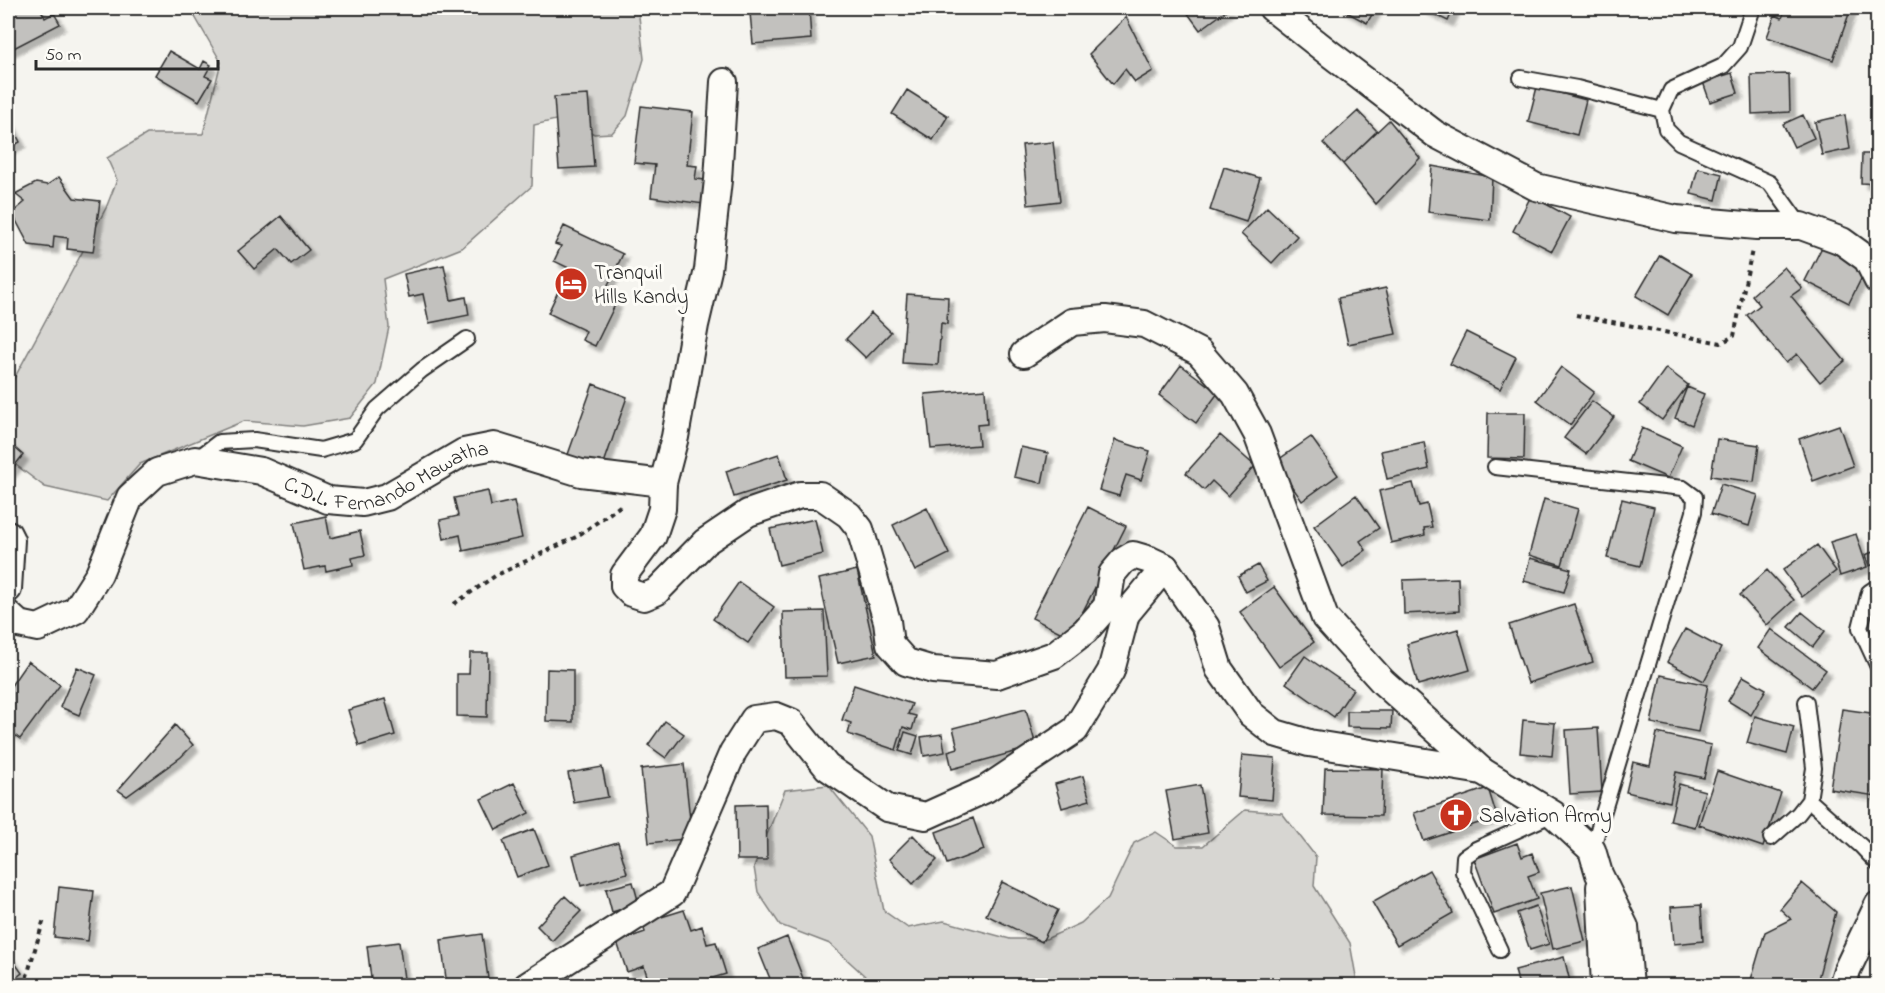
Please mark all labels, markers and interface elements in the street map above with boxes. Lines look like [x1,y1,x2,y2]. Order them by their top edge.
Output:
scale bar [36,33,218,71]
text: 50 m [45,43,82,69]
place label: Tranquil Hills Kandy [594,259,688,315]
hotel icon: Tranquil Hills Kandy [553,266,589,302]
street label: C.D.L. Fernando Mawatha [278,434,491,520]
church icon: Salvation Army [1438,797,1474,833]
place label: Salvation Army [1479,802,1612,834]

